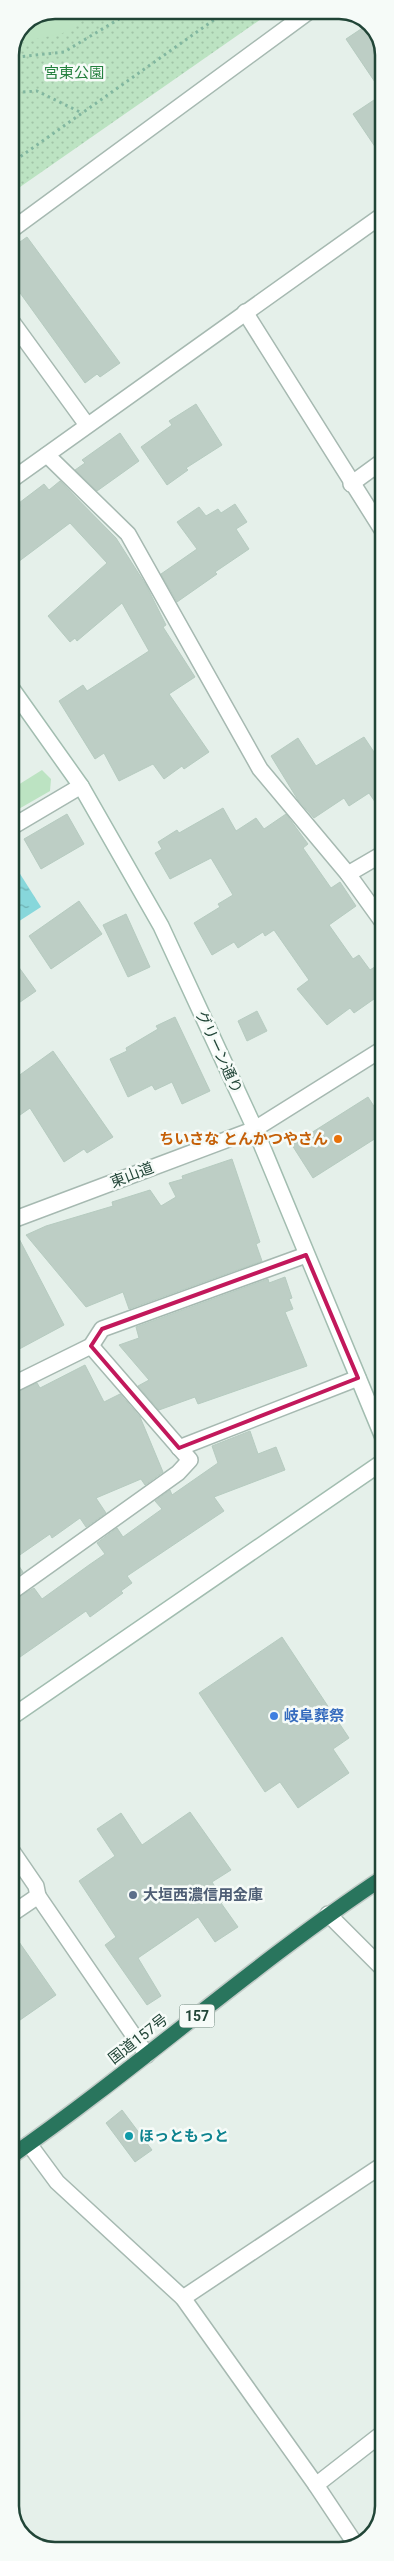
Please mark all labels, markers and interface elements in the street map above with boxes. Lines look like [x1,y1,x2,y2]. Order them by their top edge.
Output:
park label: 宮東公園 [44,64,104,82]
street label: グリーン通り [192,1008,246,1096]
place label: ちいさな とんかつやさん [159,1130,328,1148]
marker: ちいさな とんかつやさん [332,1133,344,1145]
street label: 東山道 [108,1159,156,1191]
place label: 岐阜葬祭 [284,1707,344,1725]
marker: 岐阜葬祭 [268,1710,280,1722]
place label: 大垣西濃信用金庫 [143,1886,263,1904]
marker: 大垣西濃信用金庫 [127,1889,139,1901]
road number: 157 [180,2004,214,2028]
street label: 国道157号 [105,2010,171,2068]
place label: ほっともっと [139,2127,229,2145]
marker: ほっともっと [123,2130,135,2142]

